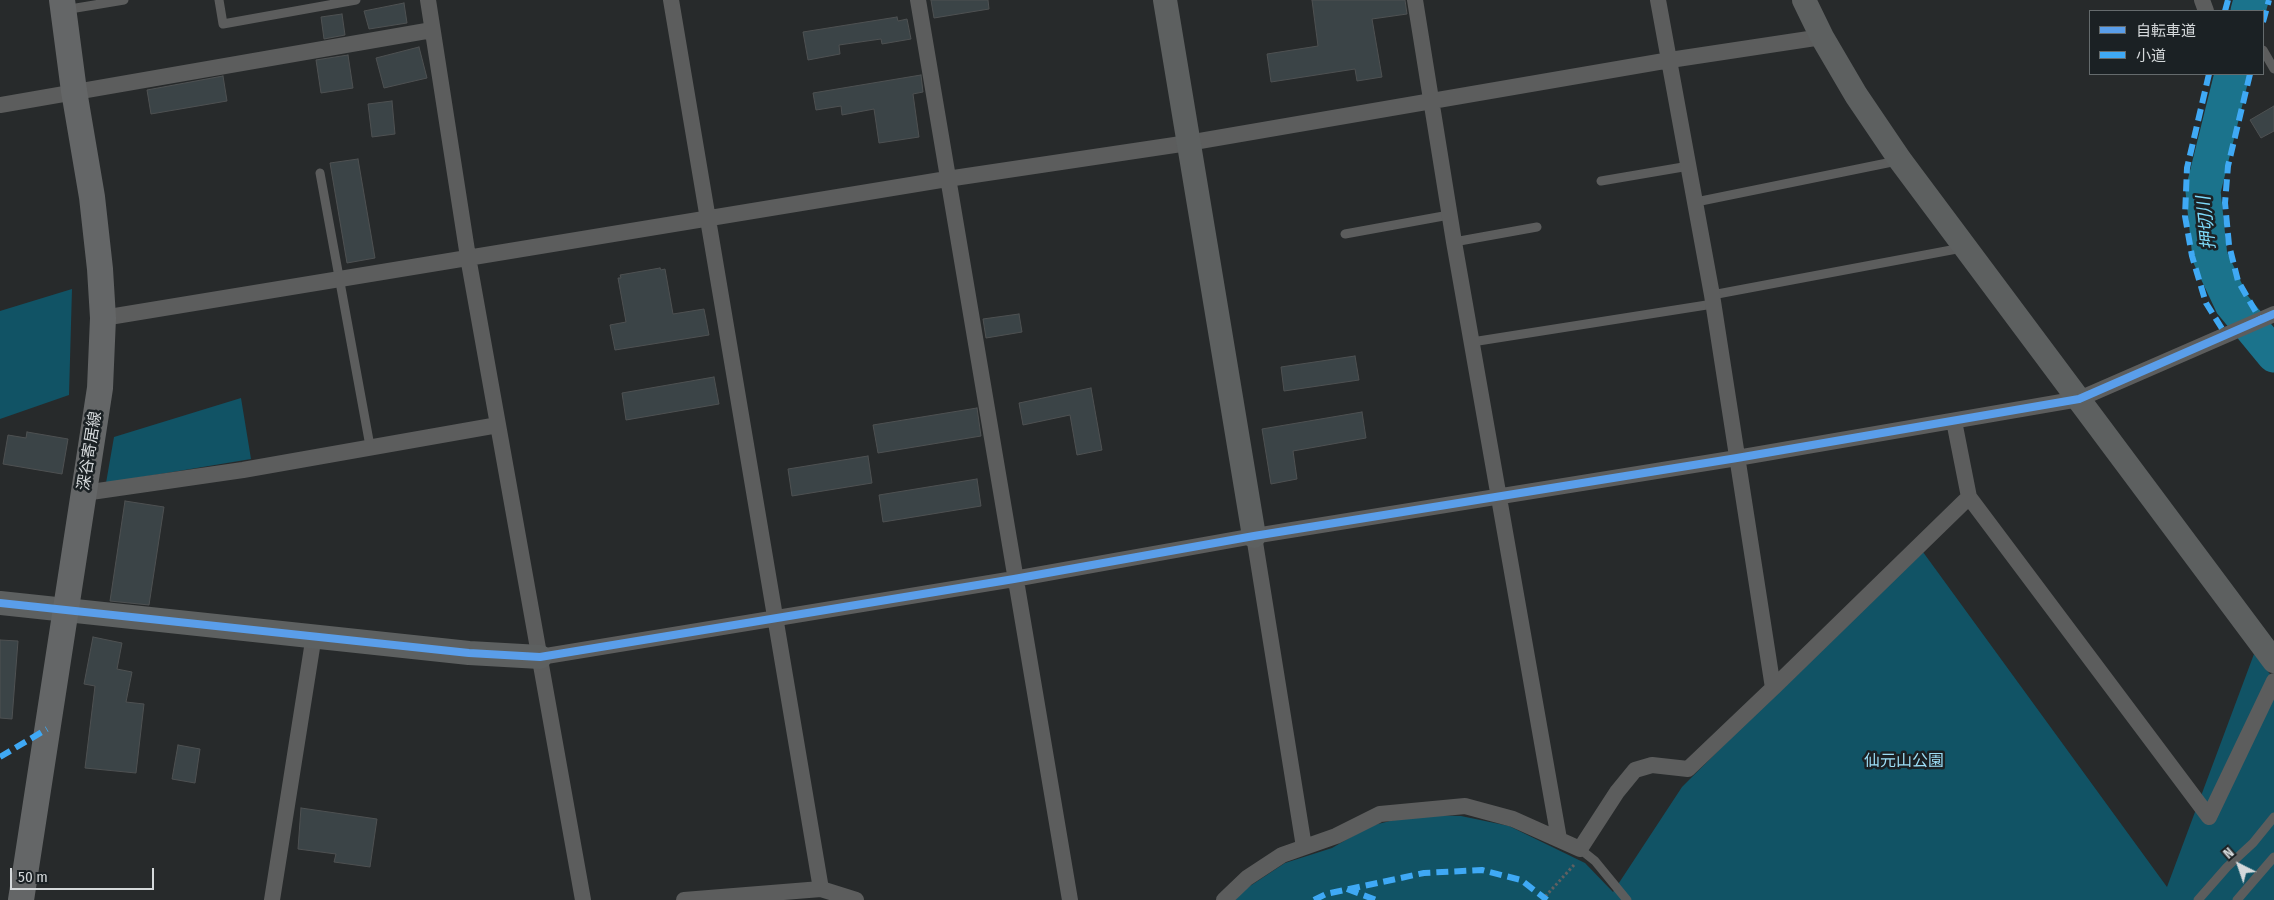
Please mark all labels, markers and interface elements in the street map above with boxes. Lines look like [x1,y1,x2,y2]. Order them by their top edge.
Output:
legend [2089,10,2264,75]
text: 自転車道 [2136,22,2196,40]
text: 小道 [2136,47,2166,65]
water label: 押切川 [2193,195,2221,251]
street label: 深谷寄居線 [74,410,106,492]
park label: 仙元山公園 [1864,752,1944,772]
north arrow [2214,840,2264,890]
text: N [2220,844,2238,862]
scale bar [12,858,156,890]
text: 50 m [18,868,48,886]

